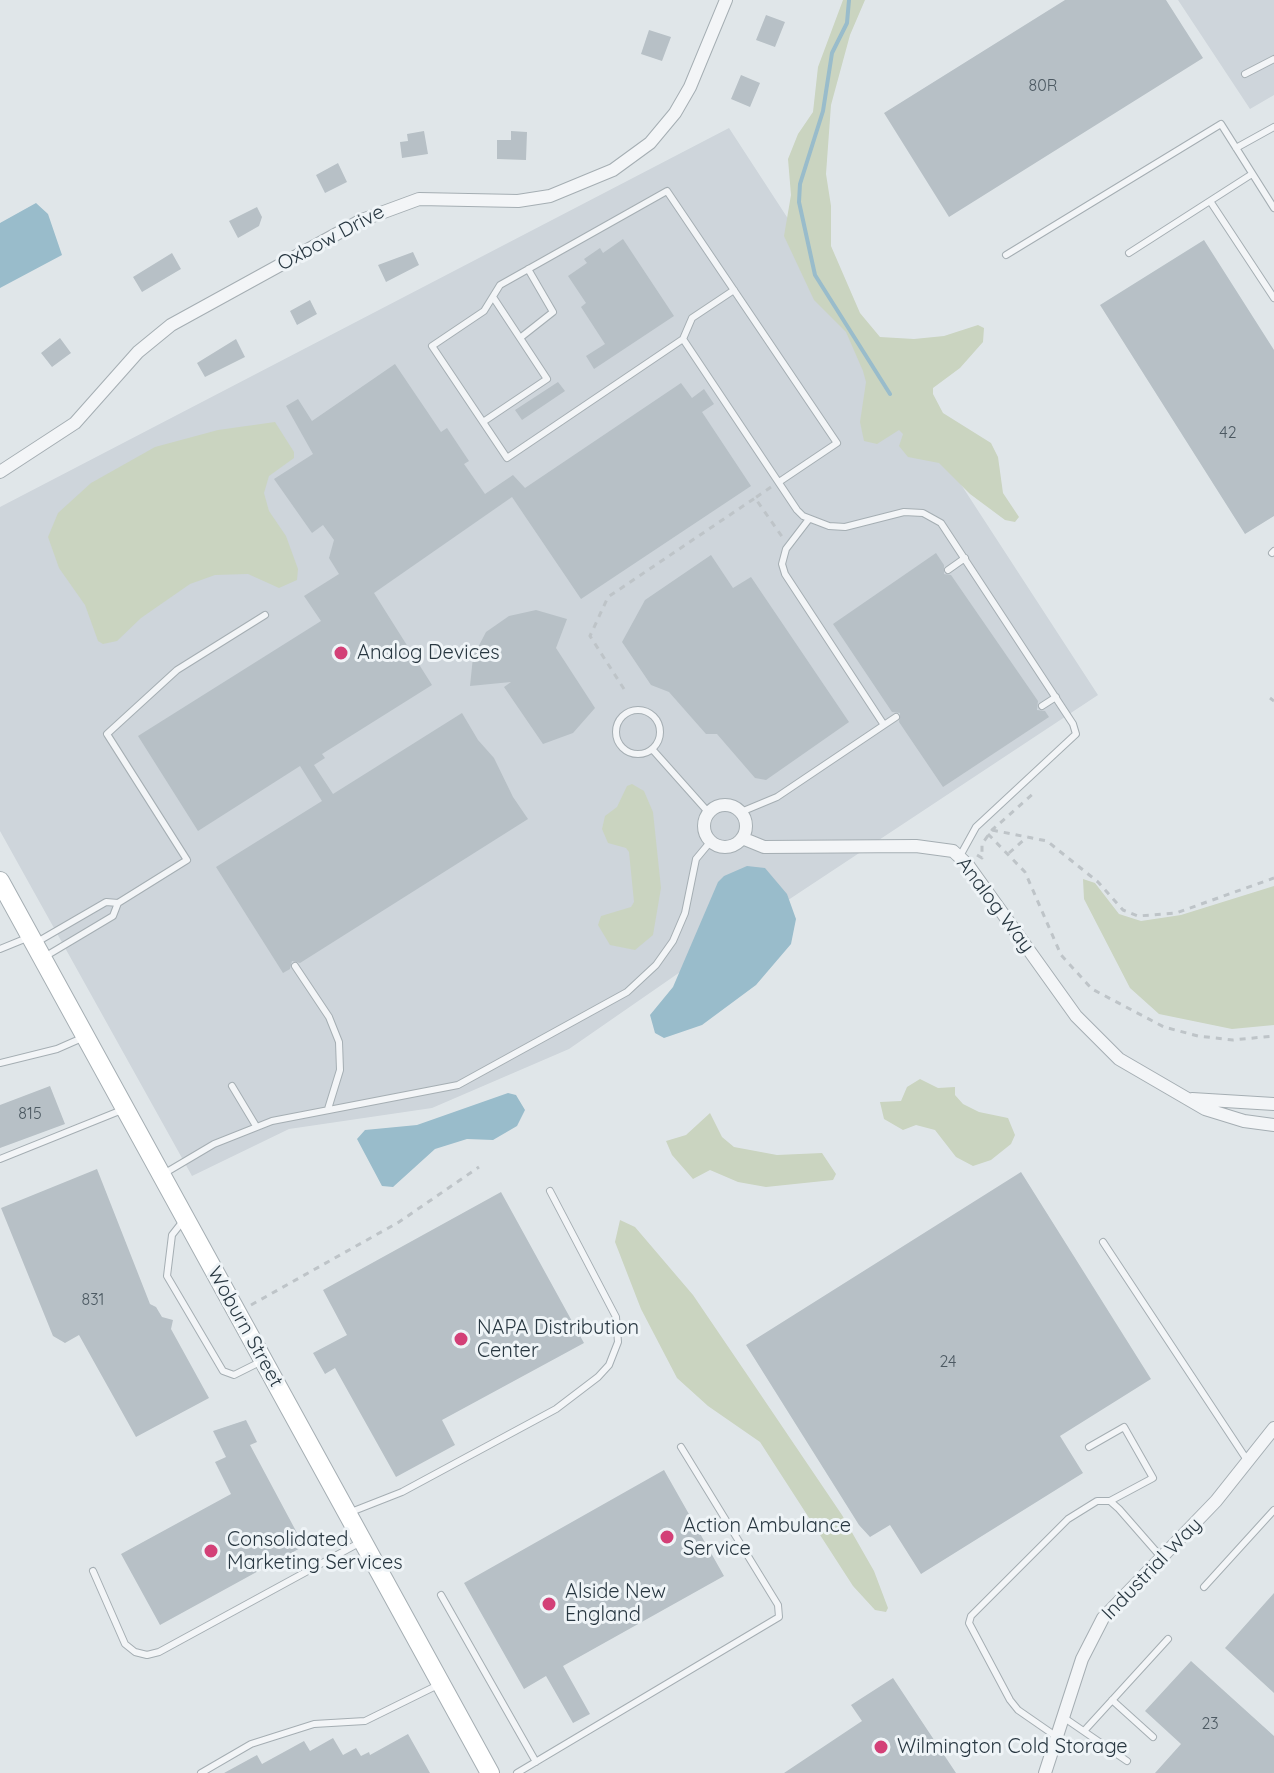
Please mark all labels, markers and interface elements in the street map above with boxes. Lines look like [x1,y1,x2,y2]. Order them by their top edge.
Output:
house number: 80R [1029,76,1057,96]
street label: Oxbow Drive [273,200,389,276]
house number: 42 [1219,423,1237,443]
place label: Analog Devices [357,641,500,665]
marker: Analog Devices [332,644,350,662]
street label: Analog Way [951,852,1039,958]
house number: 815 [18,1104,42,1124]
street label: Woburn Street [202,1263,288,1391]
house number: 831 [82,1290,104,1310]
place label: NAPA Distribution Center [477,1316,639,1363]
marker: NAPA Distribution Center [452,1330,470,1348]
house number: 24 [939,1352,957,1372]
street label: Industrial Way [1097,1513,1207,1625]
place label: Action Ambulance Service [683,1514,851,1561]
place label: Consolidated Marketing Services [227,1528,403,1575]
marker: Action Ambulance Service [658,1528,676,1546]
marker: Consolidated Marketing Services [202,1542,220,1560]
place label: Alside New England [565,1580,666,1627]
marker: Alside New England [540,1595,558,1613]
house number: 23 [1201,1714,1219,1734]
place label: Wilmington Cold Storage [897,1735,1128,1759]
marker: Wilmington Cold Storage [872,1738,890,1756]

